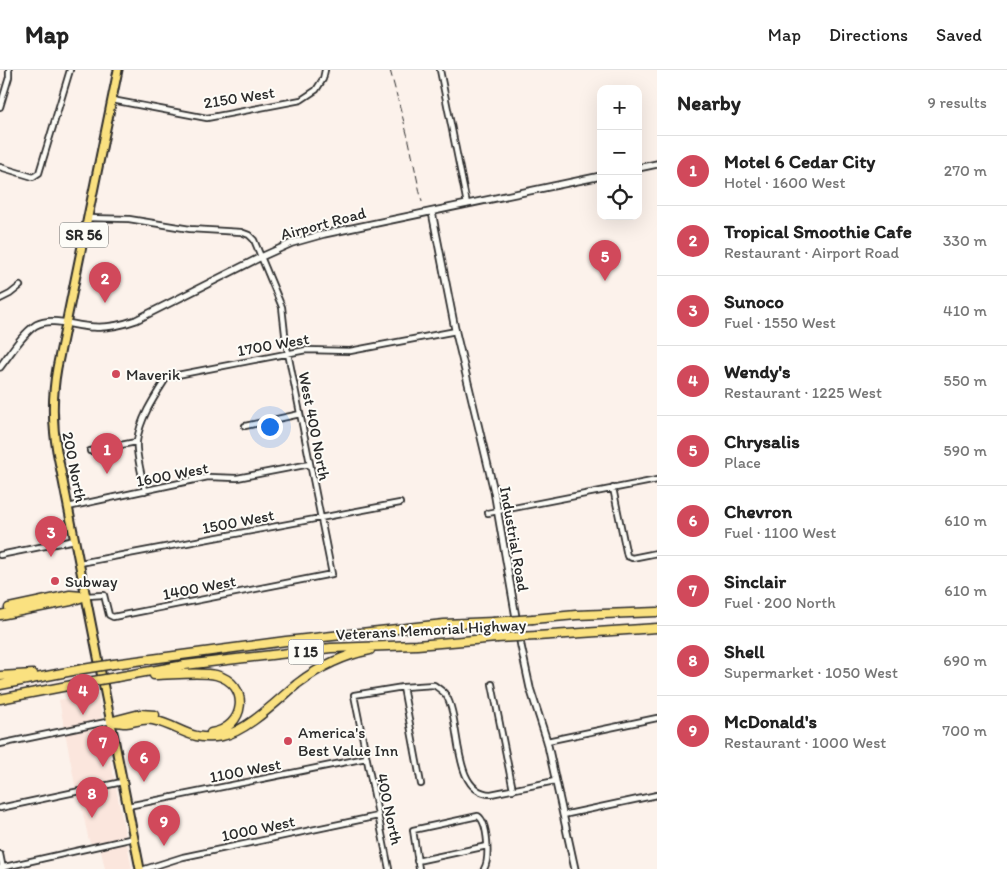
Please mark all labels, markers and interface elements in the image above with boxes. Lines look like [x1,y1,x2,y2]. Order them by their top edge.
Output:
text: Map [25,20,69,49]
text: Map [768,24,801,46]
text: Directions [829,24,908,46]
text: Saved [936,24,982,46]
street label: 2150 West [202,83,276,112]
map controls [597,85,642,220]
button: + [597,85,642,130]
text: Nearby [677,90,741,115]
text: 9 results [928,93,987,112]
button: − [597,130,642,175]
text: Motel 6 Cedar City [724,150,875,173]
text: 1 [689,161,697,180]
text: 270 m [944,161,987,180]
text: Hotel · 1600 West [724,173,845,192]
button: locate [597,175,642,220]
street label: Airport Road [278,203,368,244]
text: Tropical Smoothie Cafe [724,220,912,243]
road number: SR 56 [60,222,108,248]
text: 2 [689,231,697,250]
text: 330 m [943,231,987,250]
pin: 5 [589,240,621,281]
text: Restaurant · Airport Road [724,243,899,262]
pin: 2 [89,262,121,303]
text: Sunoco [724,290,784,313]
text: 3 [689,301,697,320]
text: 410 m [943,301,987,320]
text: Fuel · 1550 West [724,313,836,332]
street label: 1700 West [236,329,310,360]
text: Wendy's [724,360,791,383]
place label: Maverik [126,365,181,384]
marker: Maverik [110,368,122,380]
street label: West 400 North [295,370,334,482]
text: 4 [688,371,698,390]
text: 550 m [943,371,987,390]
text: Restaurant · 1225 West [724,383,882,402]
your location [257,414,283,440]
street label: 200 North [58,430,91,505]
text: Chrysalis [724,430,800,453]
pin: 1 [91,433,123,474]
text: 5 [689,441,697,460]
text: 590 m [943,441,987,460]
text: Place [724,453,761,472]
street label: 1600 West [134,458,210,491]
street label: Industrial Road [496,485,533,593]
text: Chevron [724,500,792,523]
street label: 1500 West [200,505,276,538]
text: 6 [689,511,697,530]
text: 610 m [944,511,987,530]
pin: 3 [35,516,67,557]
text: Fuel · 1100 West [724,523,836,542]
text: Sinclair [724,570,786,593]
street label: 1400 West [161,571,237,604]
place label: Subway [65,572,118,591]
marker: Subway [49,575,61,587]
text: 7 [689,581,697,600]
text: 610 m [944,581,987,600]
text: Fuel · 200 North [724,593,836,612]
street label: Veterans Memorial Highway [335,615,527,644]
road number: I 15 [288,640,324,664]
text: Shell [724,640,765,663]
text: 8 [689,651,697,670]
text: 690 m [943,651,987,670]
text: Supermarket · 1050 West [724,663,898,682]
pin: 4 [67,674,99,715]
text: McDonald's [724,710,817,733]
text: 9 [689,721,697,740]
text: 700 m [942,721,987,740]
place label: America's Best Value Inn [298,723,399,760]
pin: 7 [87,726,119,767]
text: Restaurant · 1000 West [724,733,886,752]
marker: America's Best Value Inn [282,735,294,747]
pin: 6 [128,741,160,782]
street label: 1100 West [208,754,282,787]
street label: 400 North [373,772,406,847]
pin: 8 [76,777,108,818]
pin: 9 [148,805,180,846]
street label: 1000 West [220,811,297,846]

